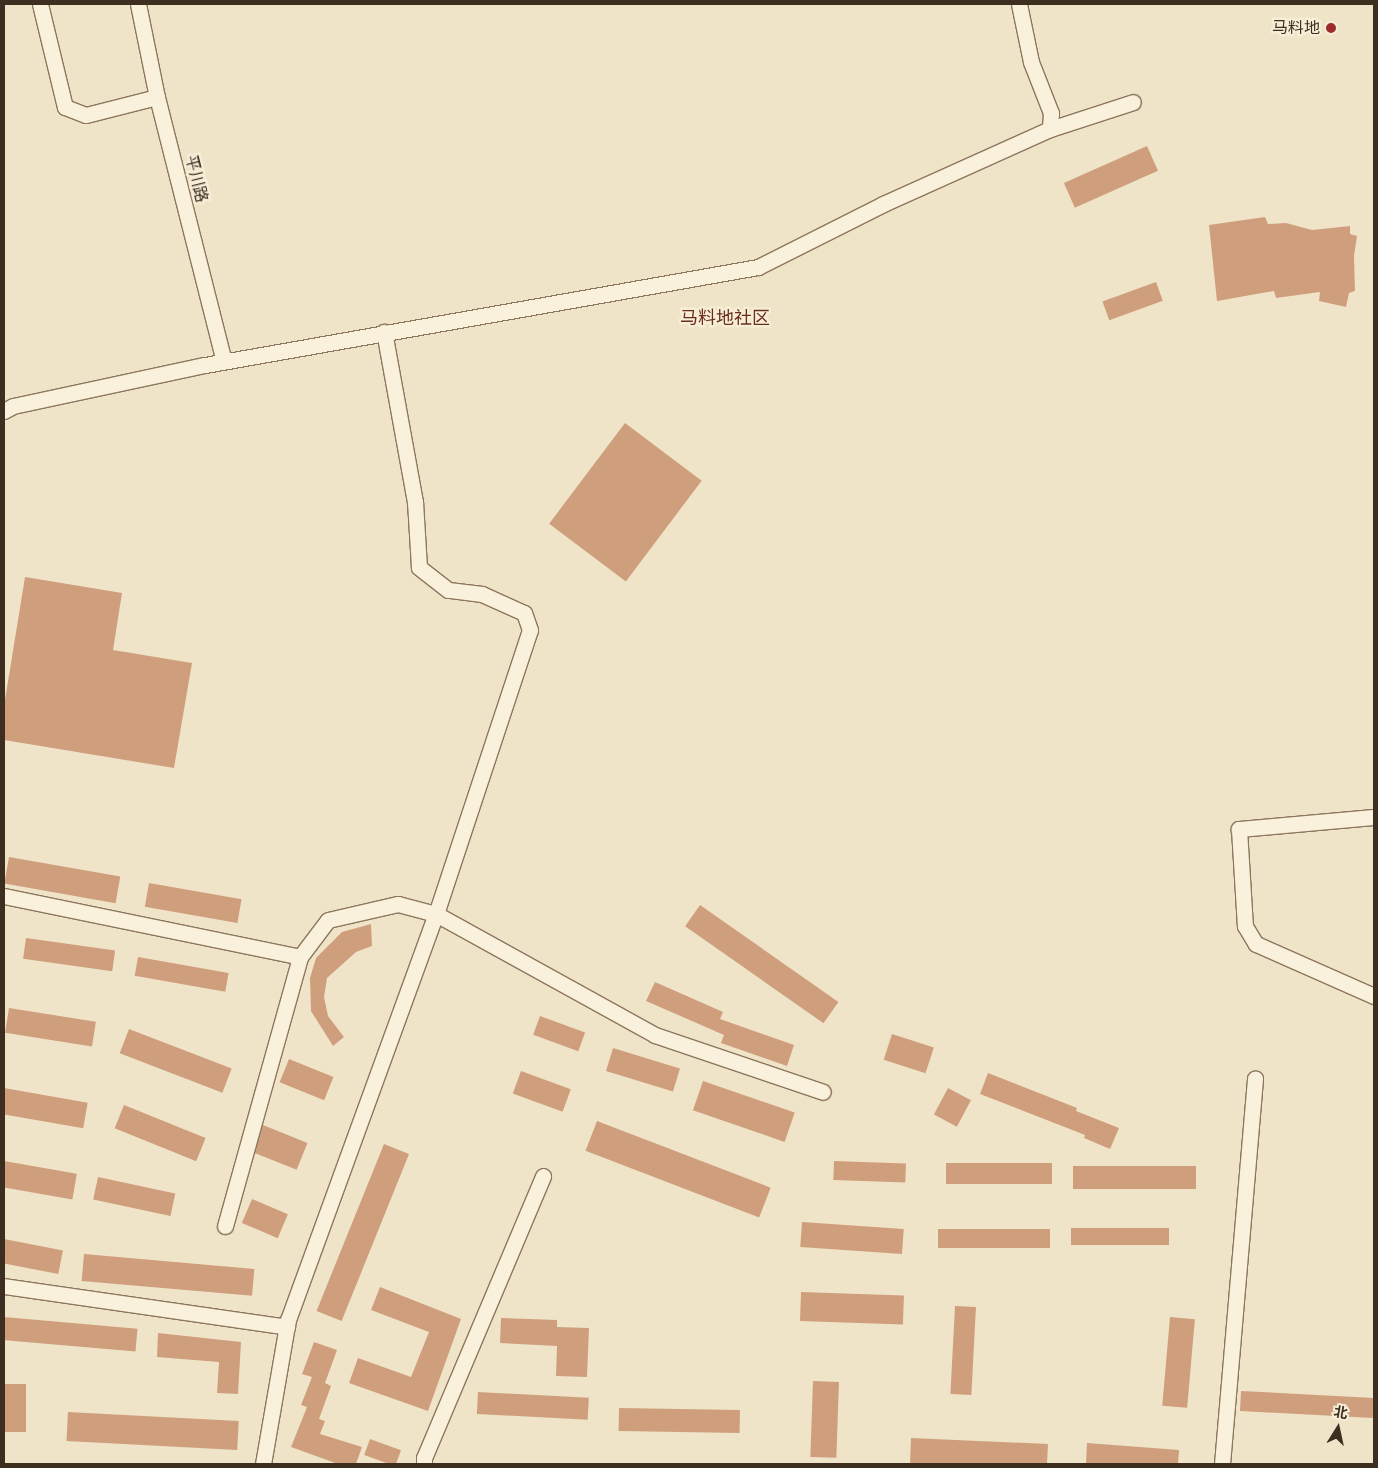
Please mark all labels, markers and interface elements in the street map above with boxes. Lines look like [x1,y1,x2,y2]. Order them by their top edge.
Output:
place label: 马料地 [1272,18,1320,38]
marker: 马料地 [1324,21,1338,35]
street label: 平川路 [181,153,211,205]
district label: 马料地社区 [680,307,770,329]
north arrow [1313,1403,1363,1453]
text: 北 [1332,1403,1349,1422]

